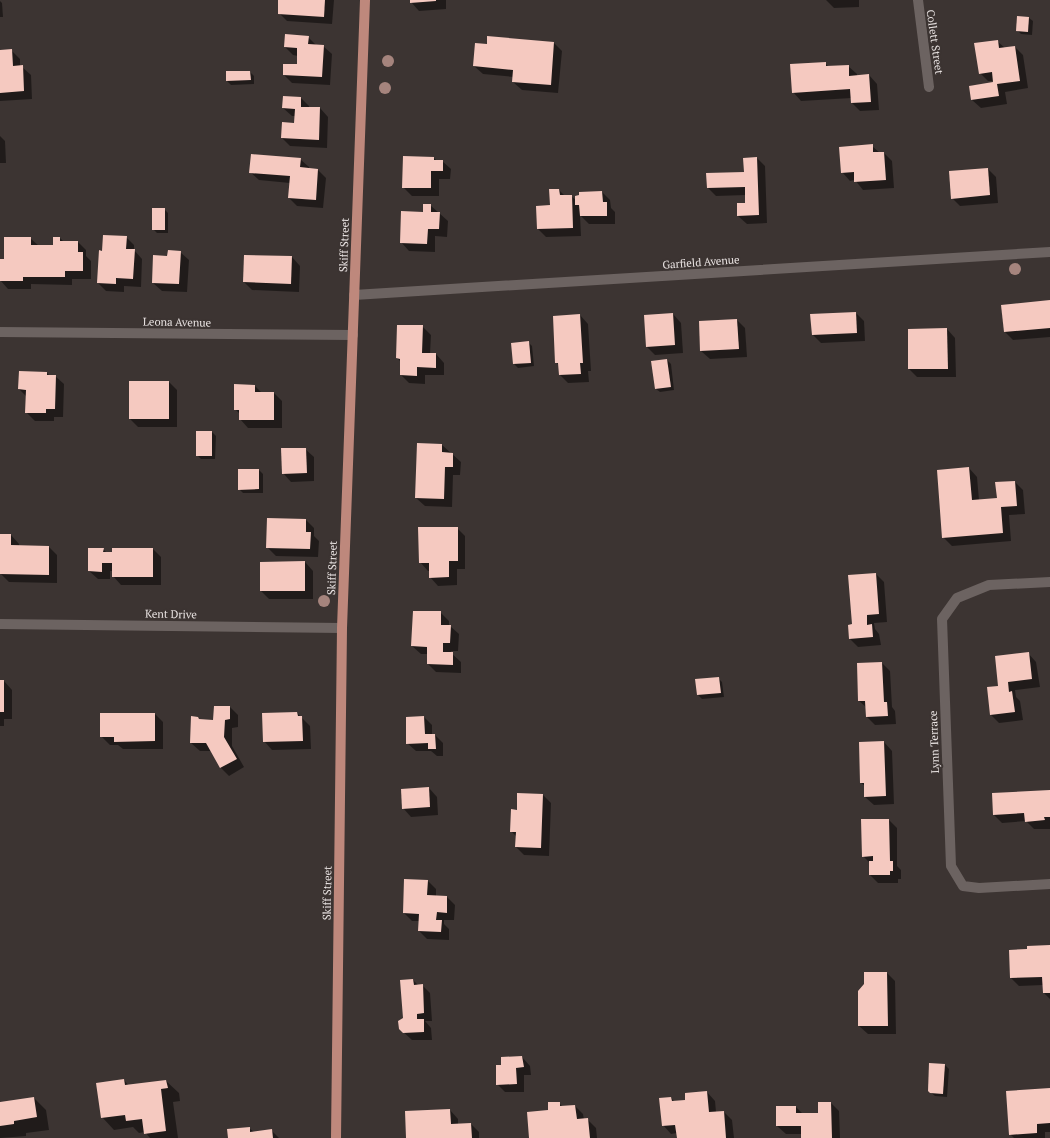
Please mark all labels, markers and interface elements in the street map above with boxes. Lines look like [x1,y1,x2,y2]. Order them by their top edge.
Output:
street label: Collett Street [924,9,946,75]
street label: Skiff Street [336,218,352,272]
street label: Garfield Avenue [662,252,741,272]
street label: Leona Avenue [143,314,212,330]
street label: Skiff Street [324,541,340,595]
street label: Kent Drive [145,607,197,621]
street label: Lynn Terrace [926,710,942,774]
street label: Skiff Street [320,866,334,920]

